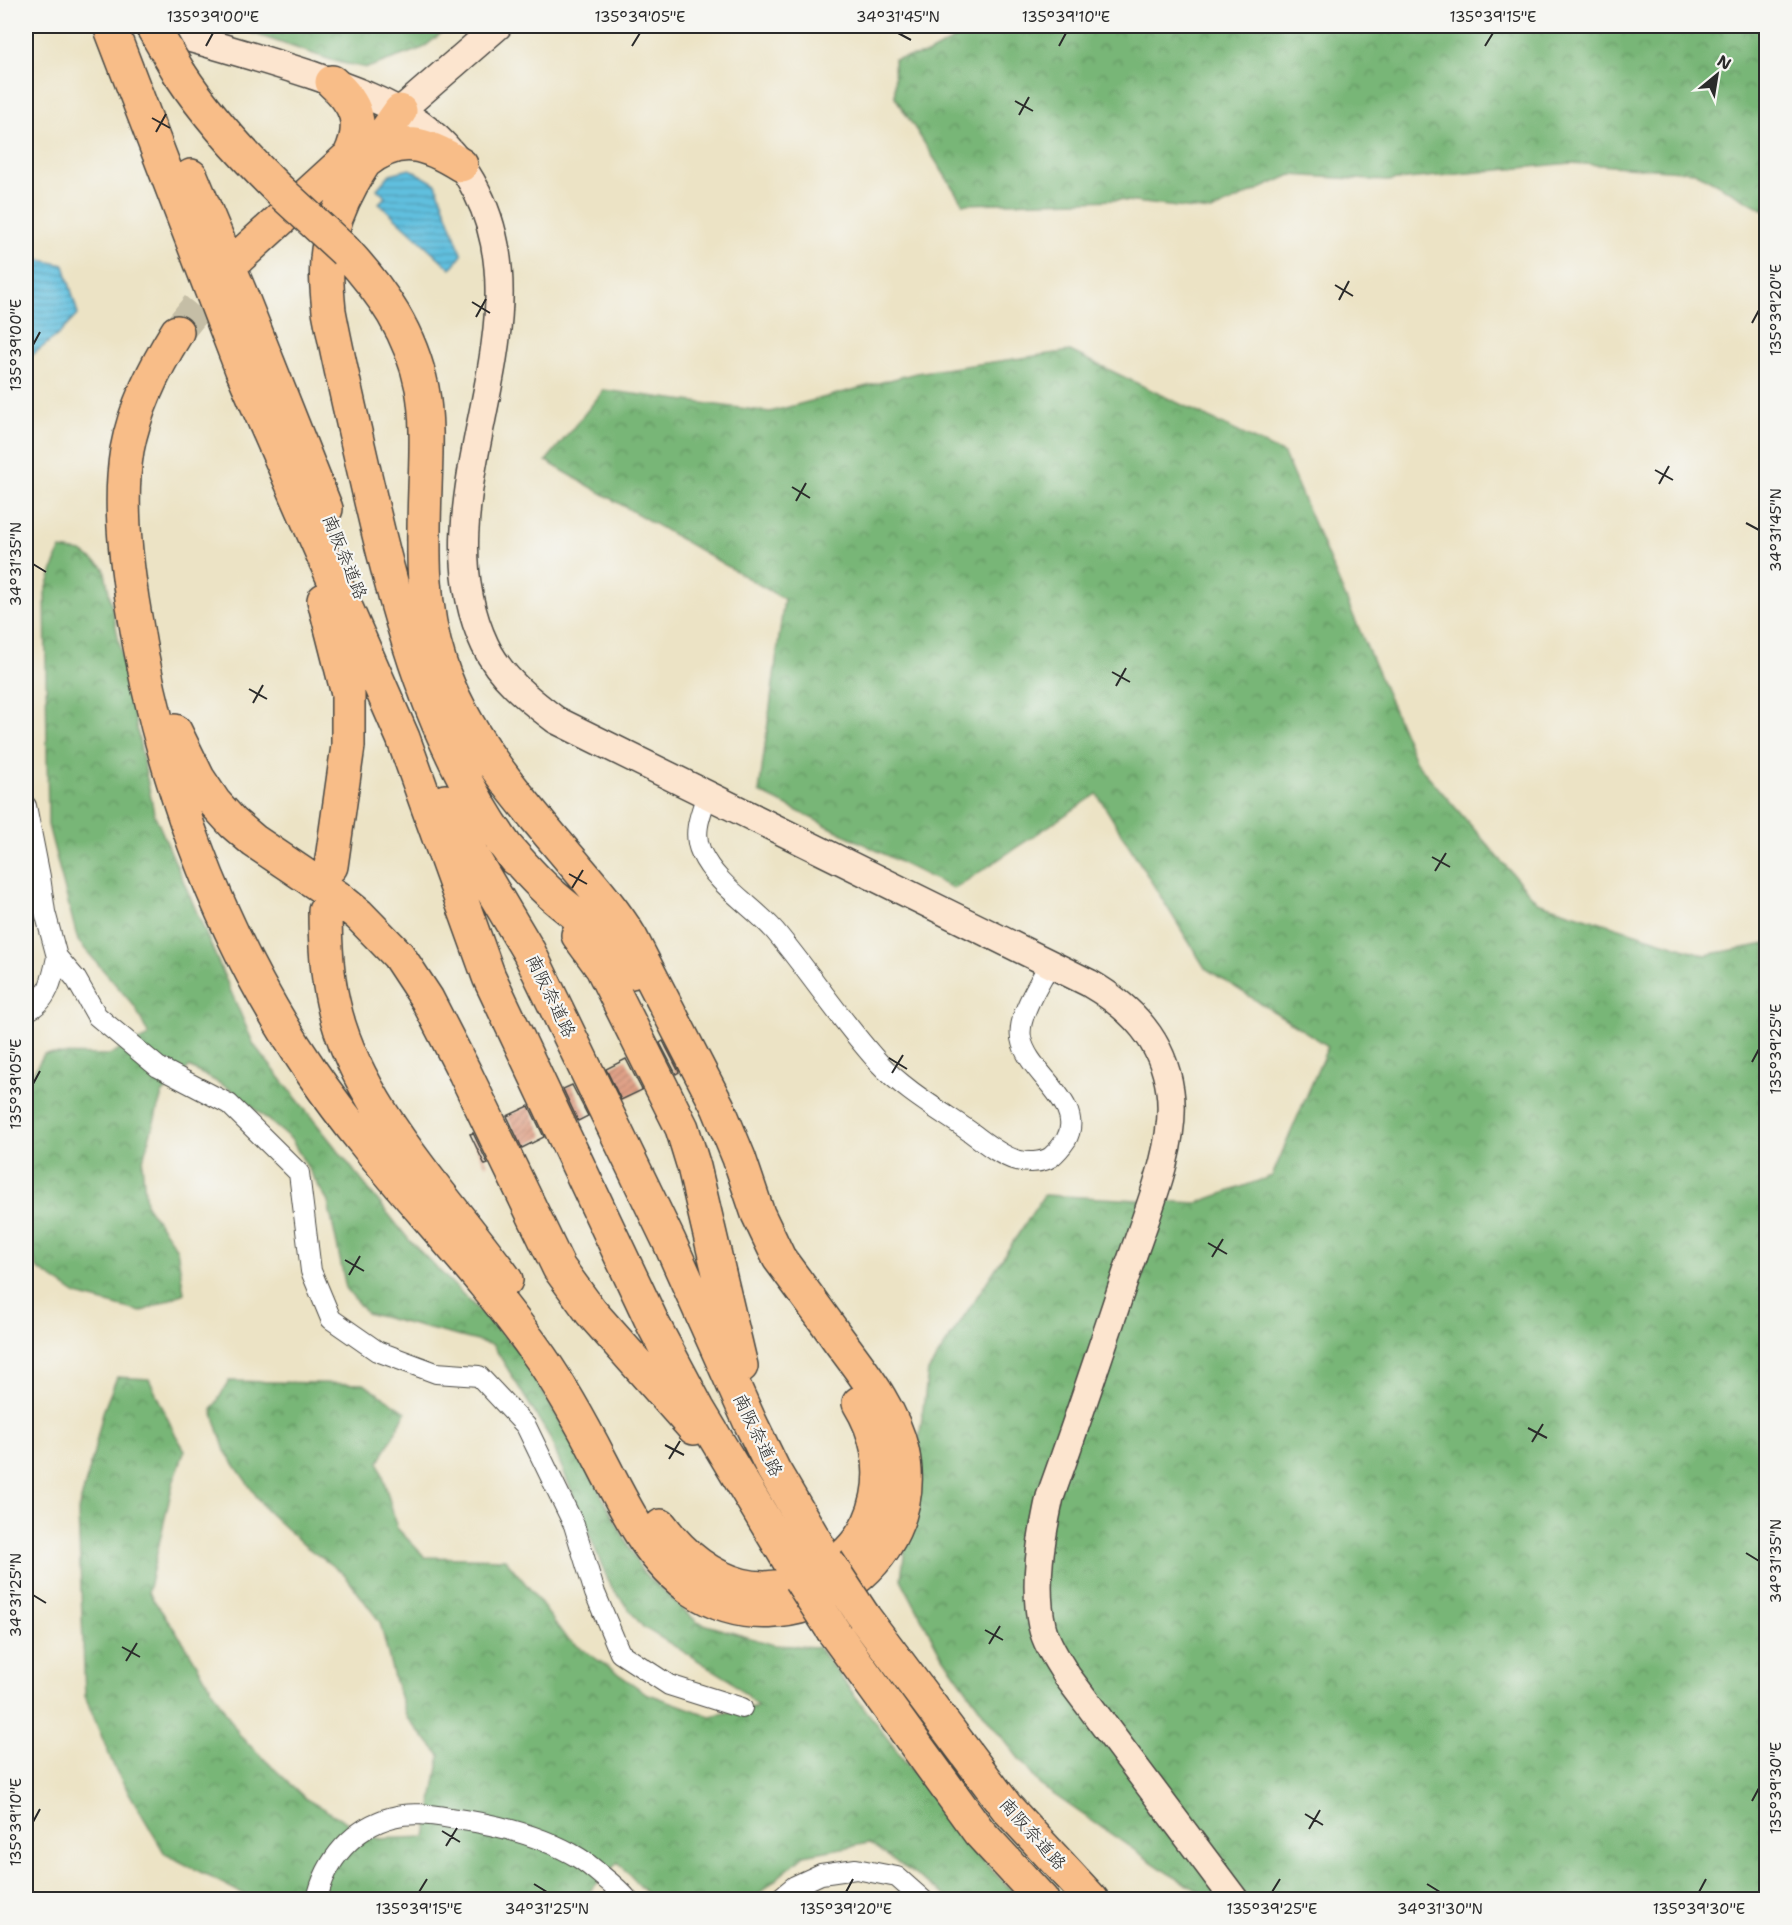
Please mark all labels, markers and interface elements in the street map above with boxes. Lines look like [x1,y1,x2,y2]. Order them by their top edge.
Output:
text: 135°39'00"E [167,7,259,27]
text: 135°39'05"E [595,7,685,27]
text: 34°31'45"N [856,7,940,27]
text: 135°39'10"E [1022,7,1110,27]
text: 135°39'15"E [1449,7,1537,27]
north arrow [1687,45,1747,105]
text: N [1714,50,1735,75]
text: 135°39'20"E [1766,264,1786,356]
text: 135°39'00"E [6,299,26,391]
text: 34°31'45"N [1766,488,1786,572]
street label: 南阪奈道路 [317,511,373,603]
text: 34°31'35"N [6,522,26,606]
street label: 南阪奈道路 [520,950,582,1042]
text: 135°39'25"E [1766,1004,1786,1094]
text: 135°39'05"E [6,1039,26,1129]
street label: 南阪奈道路 [727,1389,789,1481]
text: 34°31'35"N [1766,1519,1786,1603]
text: 34°31'25"N [6,1553,26,1637]
text: 135°39'30"E [1766,1742,1786,1834]
text: 135°39'10"E [6,1778,26,1866]
street label: 南阪奈道路 [994,1793,1072,1875]
text: 135°39'15"E [375,1899,463,1919]
text: 34°31'25"N [505,1899,589,1919]
text: 135°39'20"E [800,1899,892,1919]
text: 135°39'25"E [1227,1899,1317,1919]
text: 34°31'30"N [1397,1899,1483,1919]
text: 135°39'30"E [1653,1899,1745,1919]

